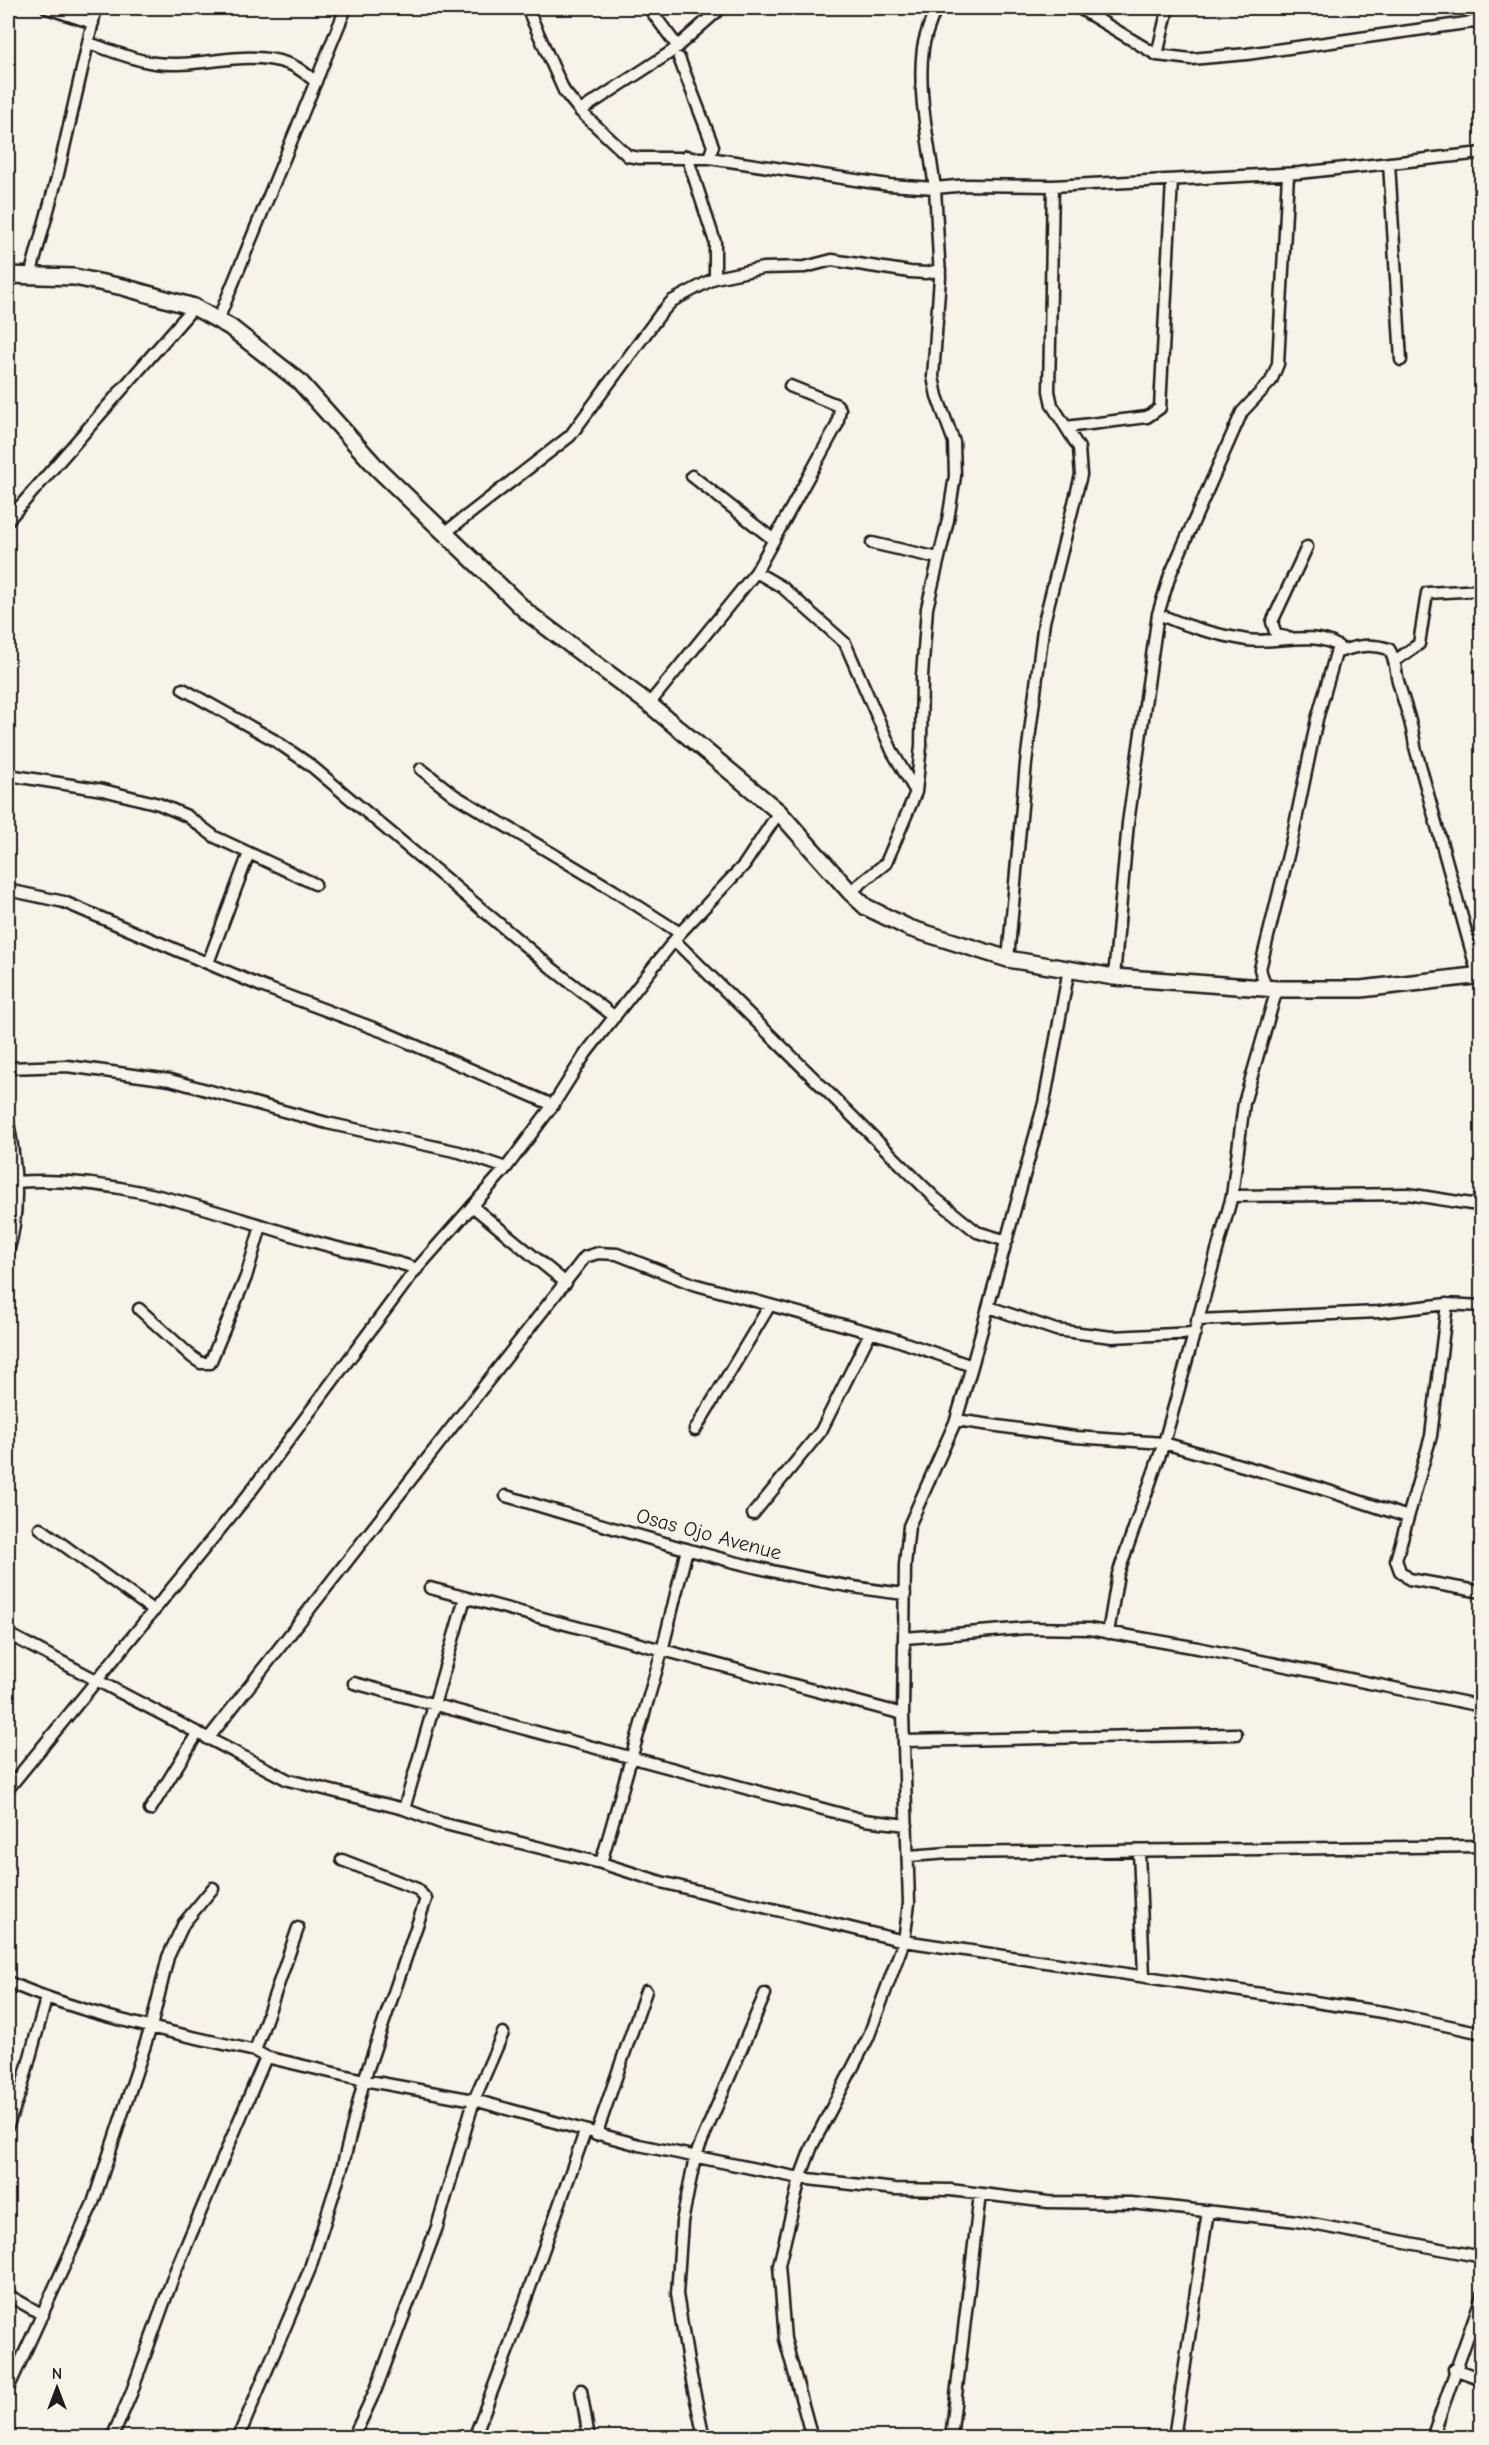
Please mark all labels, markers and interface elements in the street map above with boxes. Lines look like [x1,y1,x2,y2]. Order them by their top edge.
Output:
street label: Osas Ojo Avenue [634,1503,784,1565]
north arrow [27,2358,87,2418]
text: N [52,2365,62,2383]

